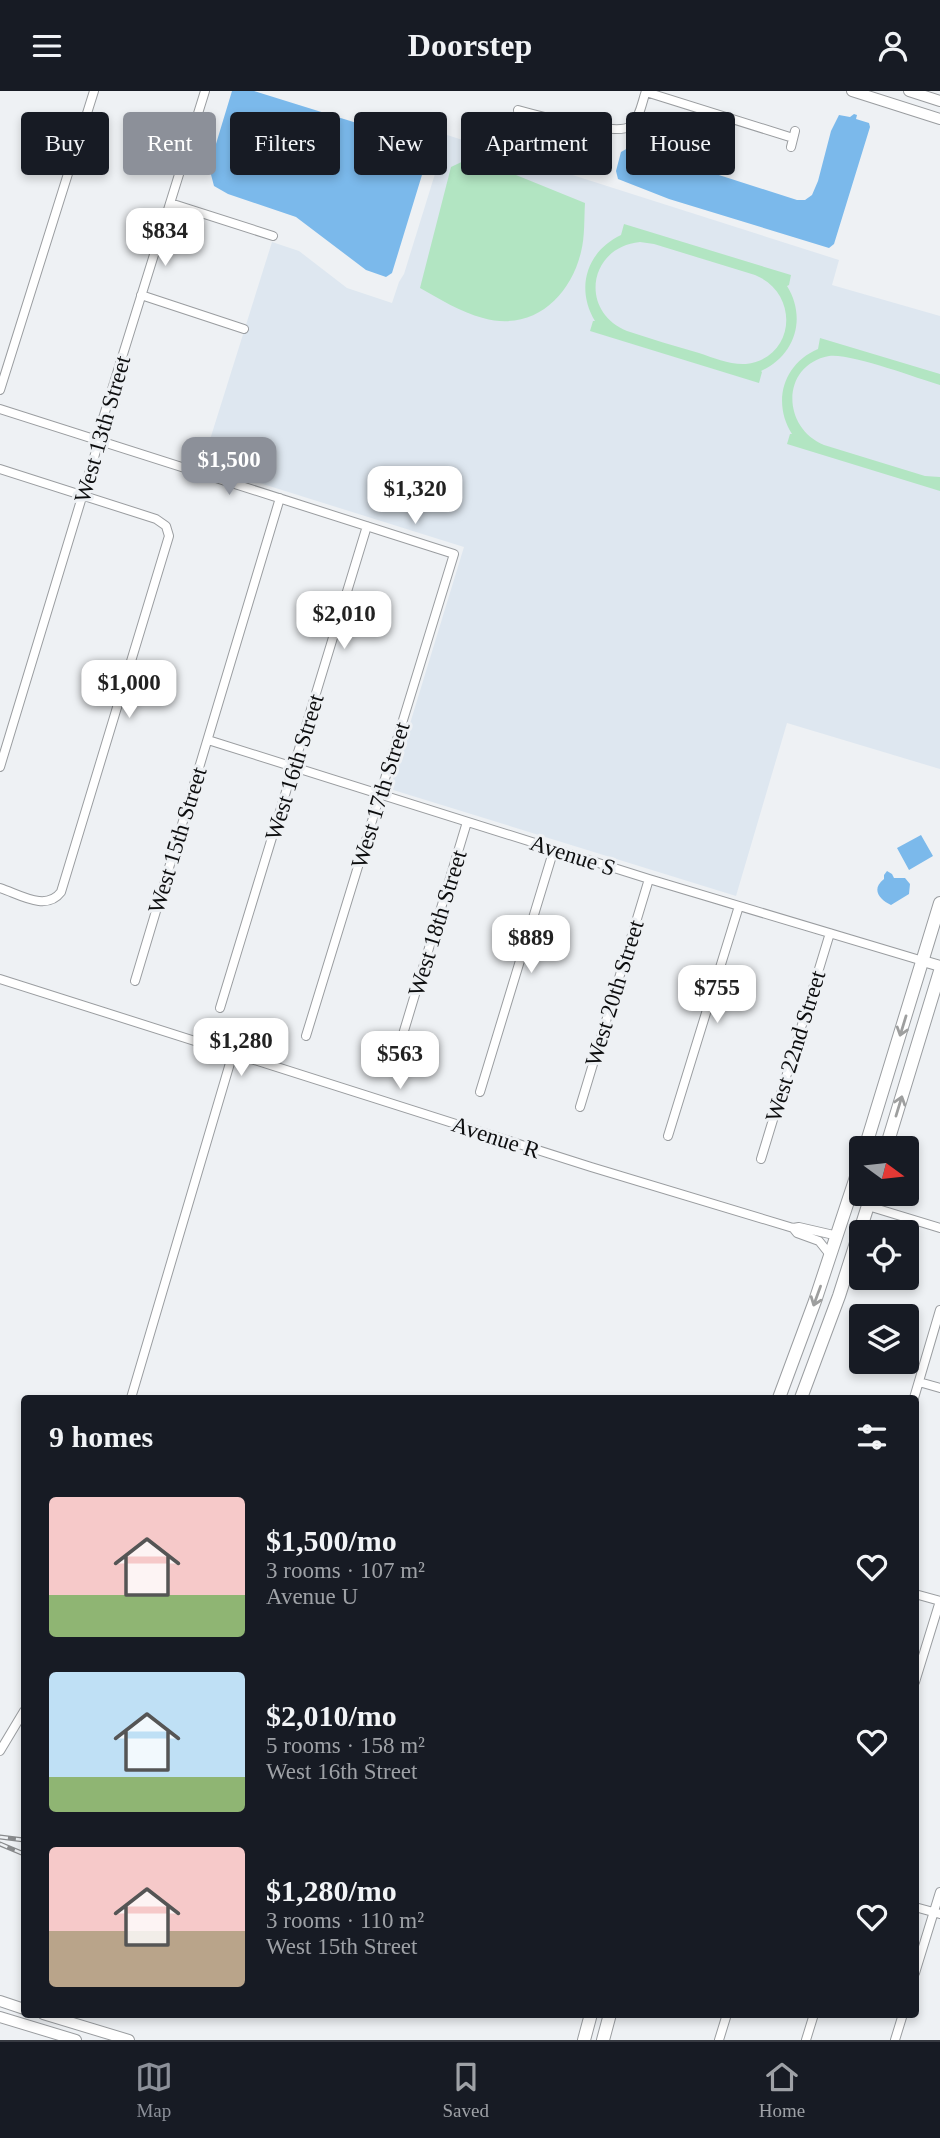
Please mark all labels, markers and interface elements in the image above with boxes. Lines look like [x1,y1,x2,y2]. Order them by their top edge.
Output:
icon: menu [28,27,66,65]
text: Doorstep [408,27,532,63]
icon: person [874,27,912,65]
chip: Buy [21,112,109,175]
chip: Rent [123,112,216,175]
chip: Filters [230,112,340,175]
chip: New [354,112,447,175]
chip: Apartment [461,112,612,175]
chip: House [626,112,735,175]
pin: $834 [124,209,206,268]
text: $834 [142,218,188,243]
street label: West 13th Street [70,352,136,505]
pin: $1,500 [172,437,286,497]
text: $1,500 [197,447,261,472]
pin: $1,320 [358,467,472,526]
text: $1,320 [383,476,447,501]
pin: $2,010 [287,591,401,651]
text: $2,010 [312,601,376,626]
pin: $1,000 [72,661,186,720]
text: $1,000 [97,670,161,695]
street label: West 16th Street [260,690,329,843]
street label: West 17th Street [346,718,415,871]
street label: West 15th Street [143,763,212,916]
street label: Avenue S [527,830,619,881]
street label: West 18th Street [403,846,472,999]
pin: $889 [490,915,572,975]
street label: West 20th Street [580,916,649,1069]
text: $889 [508,925,554,950]
pin: $755 [676,965,758,1025]
street label: West 22nd Street [761,967,830,1125]
text: $755 [694,975,740,1000]
one-way arrow [895,1015,908,1037]
pin: $1,280 [184,1019,298,1078]
text: $1,280 [209,1028,273,1053]
pin: $563 [359,1031,441,1091]
text: $563 [377,1041,423,1066]
one-way arrow [893,1095,906,1117]
street label: Avenue R [449,1112,544,1164]
north arrow [849,1136,919,1206]
map controls [849,1136,919,1374]
button: locate [849,1220,919,1290]
one-way arrow [810,1285,822,1307]
button: layers [849,1304,919,1374]
icon: filters [853,1418,891,1456]
text: 9 homes [49,1420,153,1453]
text: $1,500/mo [266,1524,397,1557]
icon: home [105,1525,189,1609]
icon: heart [853,1548,891,1586]
text: 3 rooms · 107 m² [266,1558,425,1583]
text: Avenue U [266,1584,358,1609]
text: $2,010/mo [266,1699,397,1732]
icon: home [105,1700,189,1784]
icon: heart [853,1723,891,1761]
text: 5 rooms · 158 m² [266,1733,425,1758]
text: West 16th Street [266,1759,417,1784]
text: $1,280/mo [266,1874,397,1907]
icon: home [105,1875,189,1959]
icon: heart [853,1898,891,1936]
text: 3 rooms · 110 m² [266,1908,424,1933]
text: West 15th Street [266,1934,417,1959]
tab: Map [135,2058,173,2122]
tab: Saved [443,2058,489,2122]
tab: Home [759,2058,805,2122]

